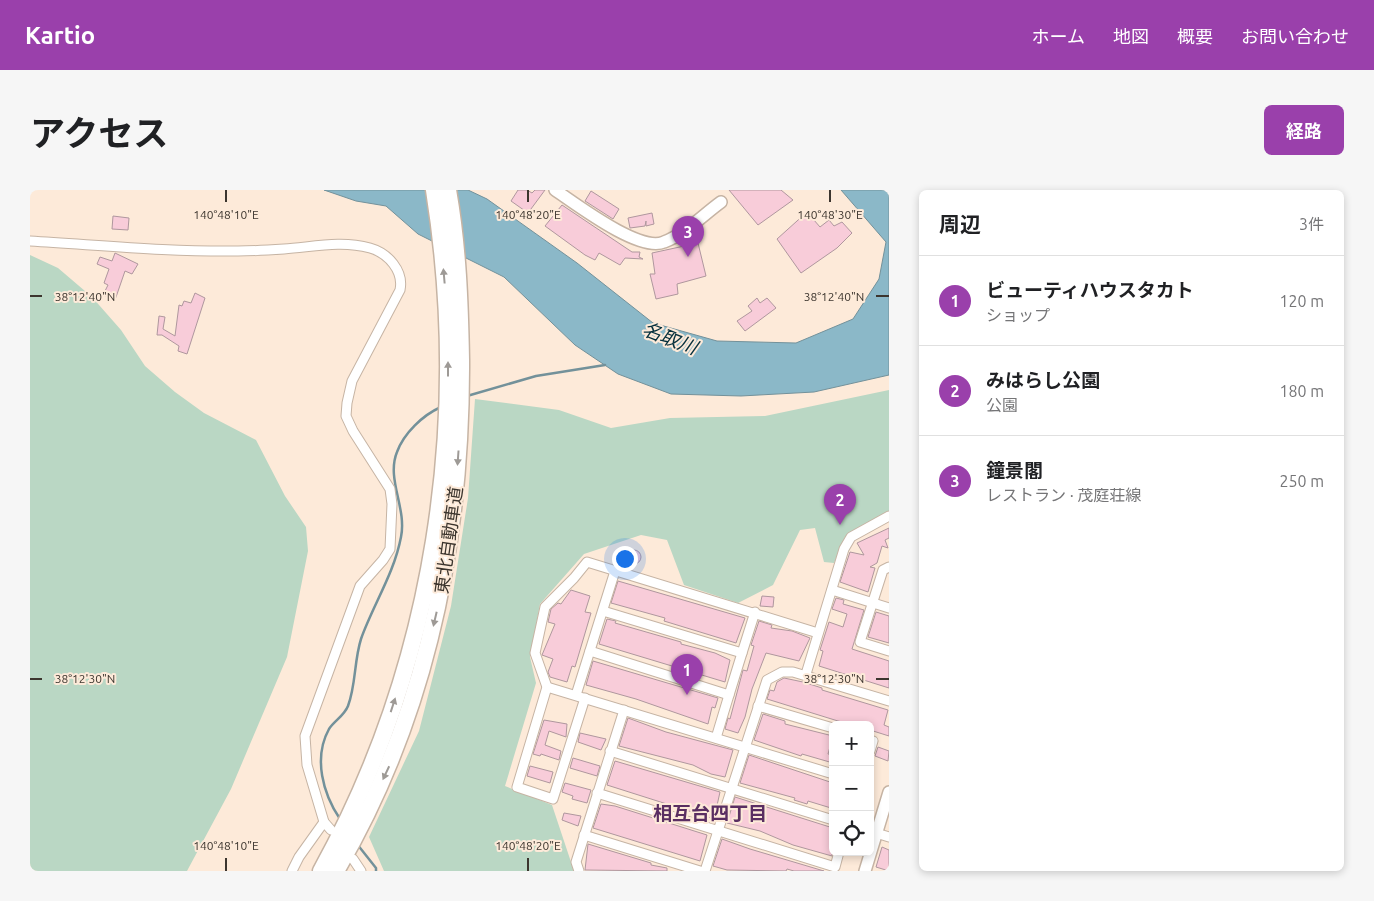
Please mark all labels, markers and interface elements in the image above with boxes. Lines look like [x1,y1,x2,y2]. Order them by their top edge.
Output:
text: Kartio [25,22,95,49]
text: ホーム [1032,26,1085,46]
text: 地図 [1113,26,1149,46]
text: 概要 [1177,26,1213,46]
text: お問い合わせ [1241,26,1349,46]
button: 経路 [1264,105,1344,155]
text: アクセス [30,113,168,153]
text: 140°48'10"E [193,208,259,221]
text: 140°48'20"E [495,208,561,221]
text: 140°48'30"E [797,208,863,221]
text: 周辺 [939,212,981,236]
text: 3件 [1299,215,1324,233]
pin: 3 [672,216,704,257]
one-way arrow [440,268,448,284]
text: ビューティハウスタカト [986,279,1194,301]
text: 38°12'40"N [55,290,115,303]
text: 38°12'40"N [804,290,864,303]
text: 1 [950,292,960,310]
text: 120 m [1279,292,1324,310]
text: ショップ [986,306,1050,324]
water label: 名取川 [639,318,702,359]
one-way arrow [444,361,452,377]
text: みはらし公園 [986,369,1100,391]
text: 2 [950,382,960,400]
text: 180 m [1279,382,1324,400]
text: 公園 [986,396,1018,414]
one-way arrow [454,450,462,466]
text: 鐘景閣 [986,459,1043,481]
text: 3 [950,472,960,490]
text: 250 m [1279,472,1324,490]
pin: 2 [824,484,856,525]
street label: 東北自動車道 [431,485,465,595]
text: レストラン · 茂庭荘線 [986,486,1141,504]
your location [612,546,638,572]
one-way arrow [431,611,439,626]
pin: 1 [671,654,703,695]
text: 38°12'30"N [55,672,115,685]
text: 38°12'30"N [804,672,864,685]
one-way arrow [389,697,397,712]
map controls [829,721,874,856]
button: + [829,721,874,766]
one-way arrow [382,766,390,780]
button: − [829,766,874,811]
district label: 相互台四丁目 [653,802,767,824]
button: locate [829,811,874,856]
text: 140°48'10"E [193,839,259,852]
text: 140°48'20"E [495,839,561,852]

